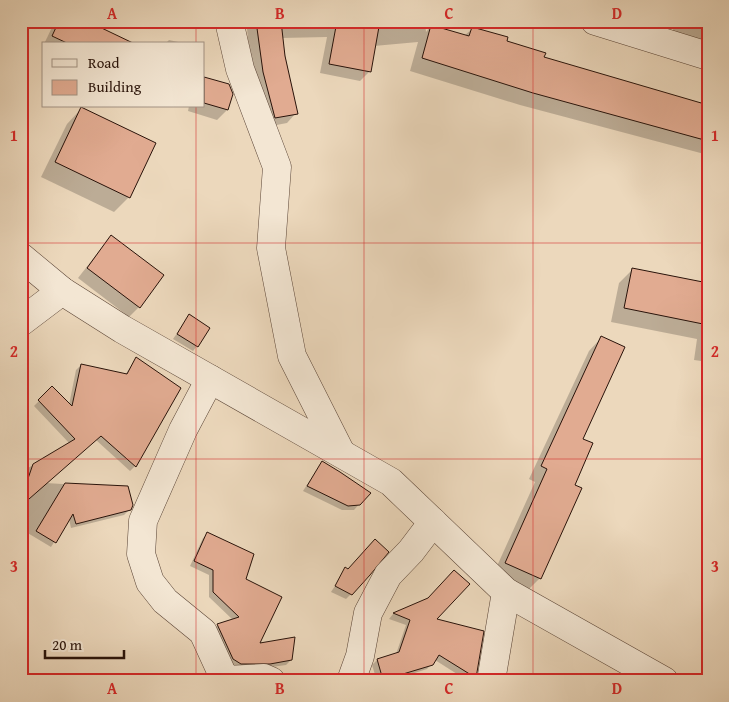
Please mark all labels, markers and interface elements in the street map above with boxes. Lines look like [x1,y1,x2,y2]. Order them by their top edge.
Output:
text: A [107,1,118,25]
text: B [275,1,285,25]
text: C [444,1,454,25]
text: D [612,1,622,25]
legend [42,42,205,108]
text: Road [88,52,119,73]
text: Building [88,76,142,97]
text: 1 [10,123,18,147]
text: 1 [711,123,719,147]
text: 2 [10,339,18,363]
text: 2 [711,339,719,363]
text: 3 [10,554,18,578]
text: 3 [711,554,719,578]
scale bar [45,627,124,659]
text: 20 m [52,634,83,655]
text: A [107,676,118,700]
text: B [275,676,285,700]
text: C [444,676,454,700]
text: D [612,676,622,700]

